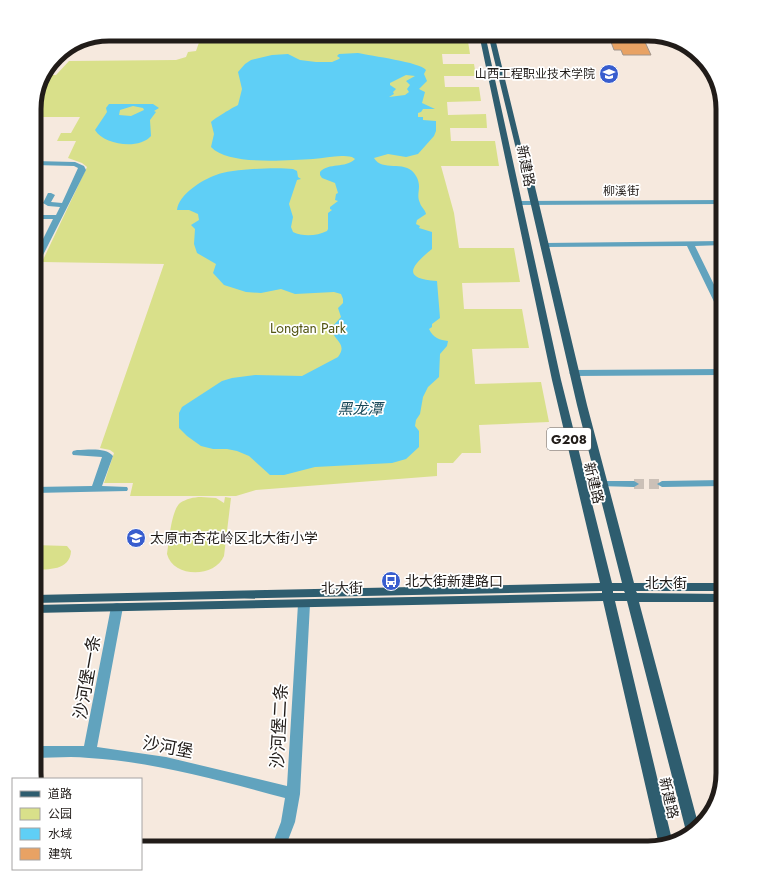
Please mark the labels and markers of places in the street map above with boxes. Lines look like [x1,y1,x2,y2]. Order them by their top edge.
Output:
school or university icon: 山西工程职业技术学院 [598,63,620,85]
place label: 山西工程职业技术学院 [475,65,595,83]
school or university icon: 太原市杏花岭区北大街小学 [125,527,147,549]
place label: 太原市杏花岭区北大街小学 [150,528,318,548]
bus stop icon: 北大街新建路口 [380,570,402,592]
place label: 北大街新建路口 [405,571,503,591]

